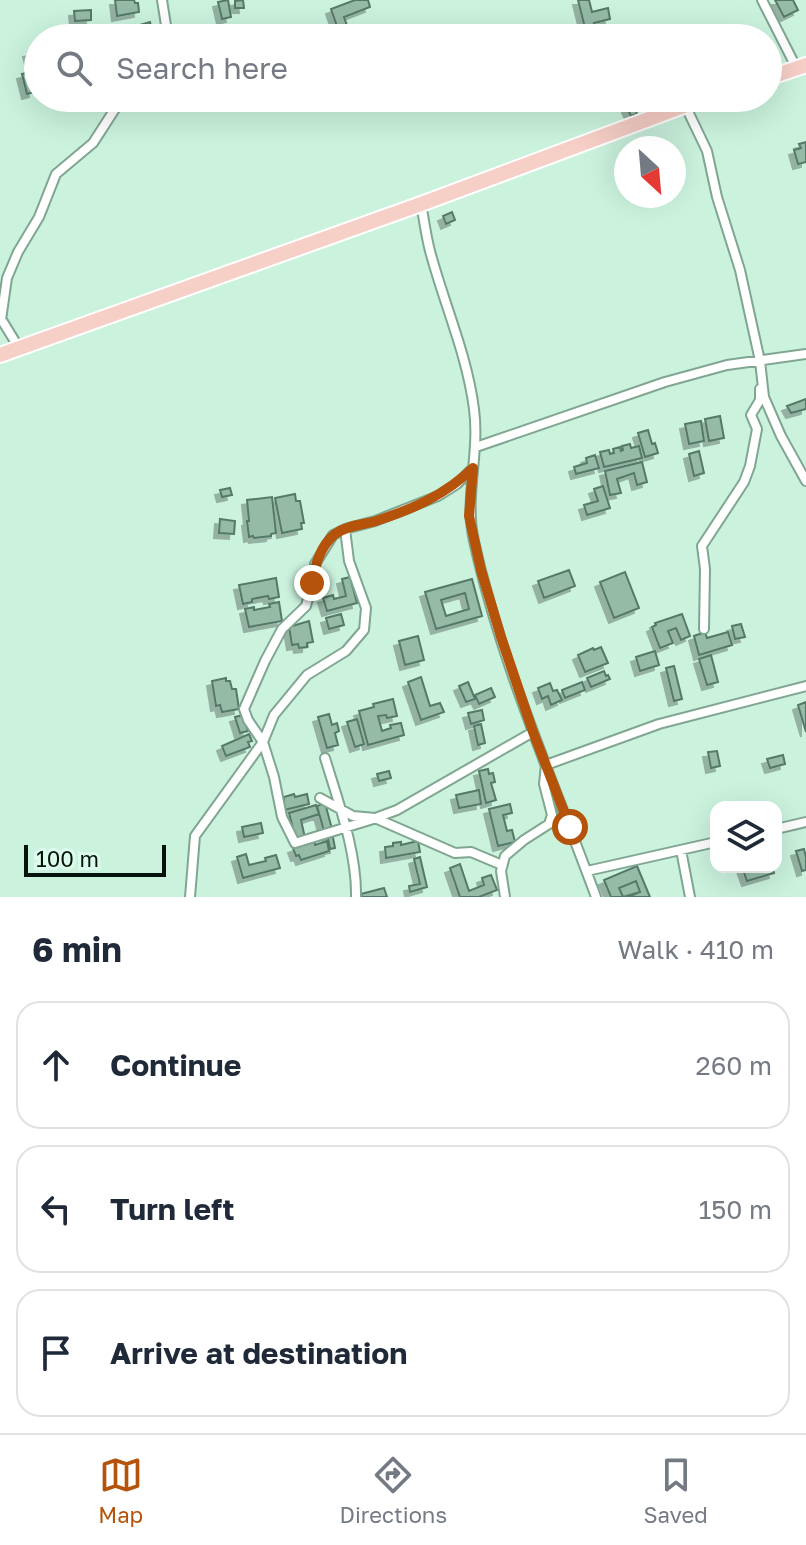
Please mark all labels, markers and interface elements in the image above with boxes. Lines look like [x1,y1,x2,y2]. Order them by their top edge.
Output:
search box [24,24,782,112]
icon: search [52,46,96,90]
text: Search here [116,50,288,86]
north arrow [614,136,686,208]
route end [294,565,330,601]
map controls [710,801,782,873]
button: layers [710,801,782,873]
route start [552,809,588,845]
scale bar [24,841,166,877]
text: 100 m [36,845,99,872]
text: 6 min [32,929,122,969]
text: Walk · 410 m [617,934,774,965]
icon: ahead [34,1043,78,1087]
text: Continue [110,1047,241,1083]
text: 260 m [696,1050,772,1081]
icon: left [34,1187,78,1231]
text: Turn left [110,1191,235,1227]
text: 150 m [699,1194,772,1225]
icon: arrive [34,1331,78,1375]
text: Arrive at destination [110,1335,407,1371]
tab: Map [98,1453,143,1528]
tab: Directions [340,1453,447,1528]
tab: Saved [644,1453,708,1528]

